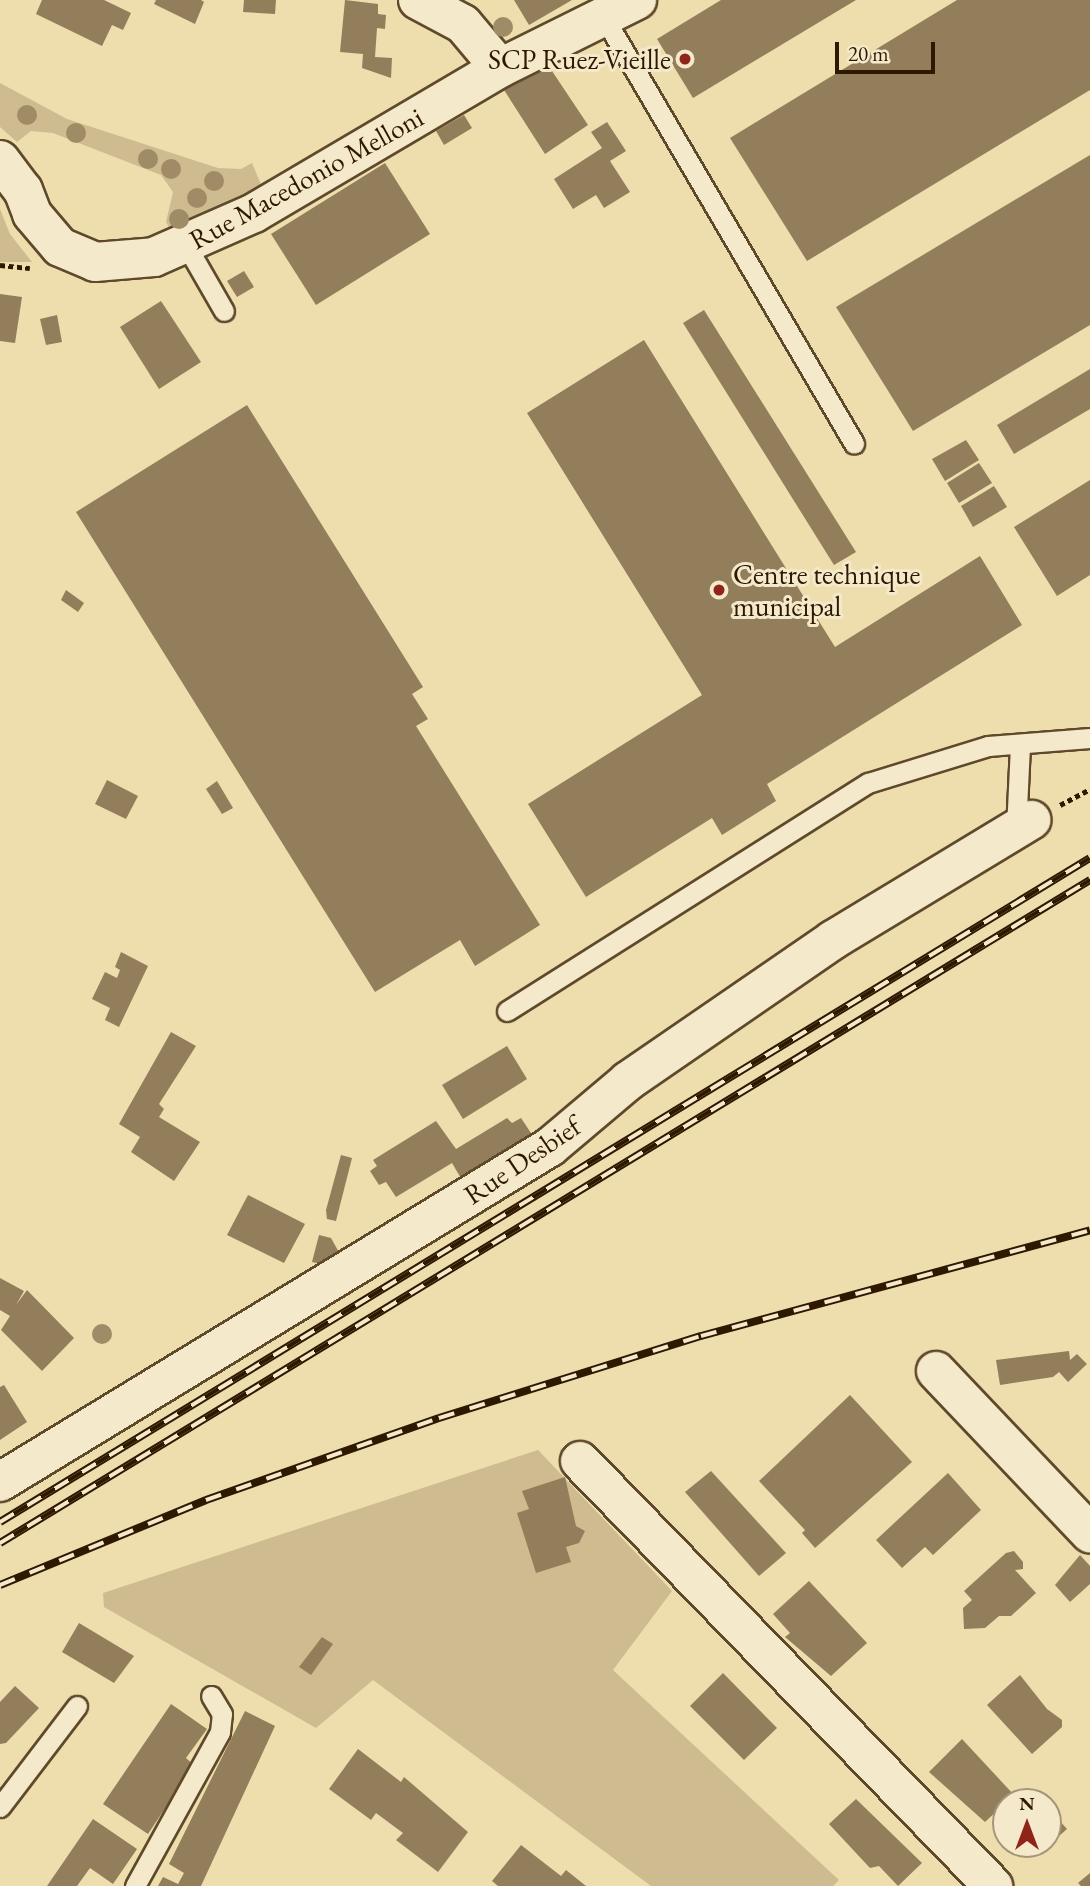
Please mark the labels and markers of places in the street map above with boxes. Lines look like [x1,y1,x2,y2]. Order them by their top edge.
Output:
place label: SCP Ruez-Vieille [488,42,671,76]
marker: SCP Ruez-Vieille [677,51,693,67]
place label: Centre technique municipal [733,557,920,623]
marker: Centre technique municipal [711,582,727,598]

